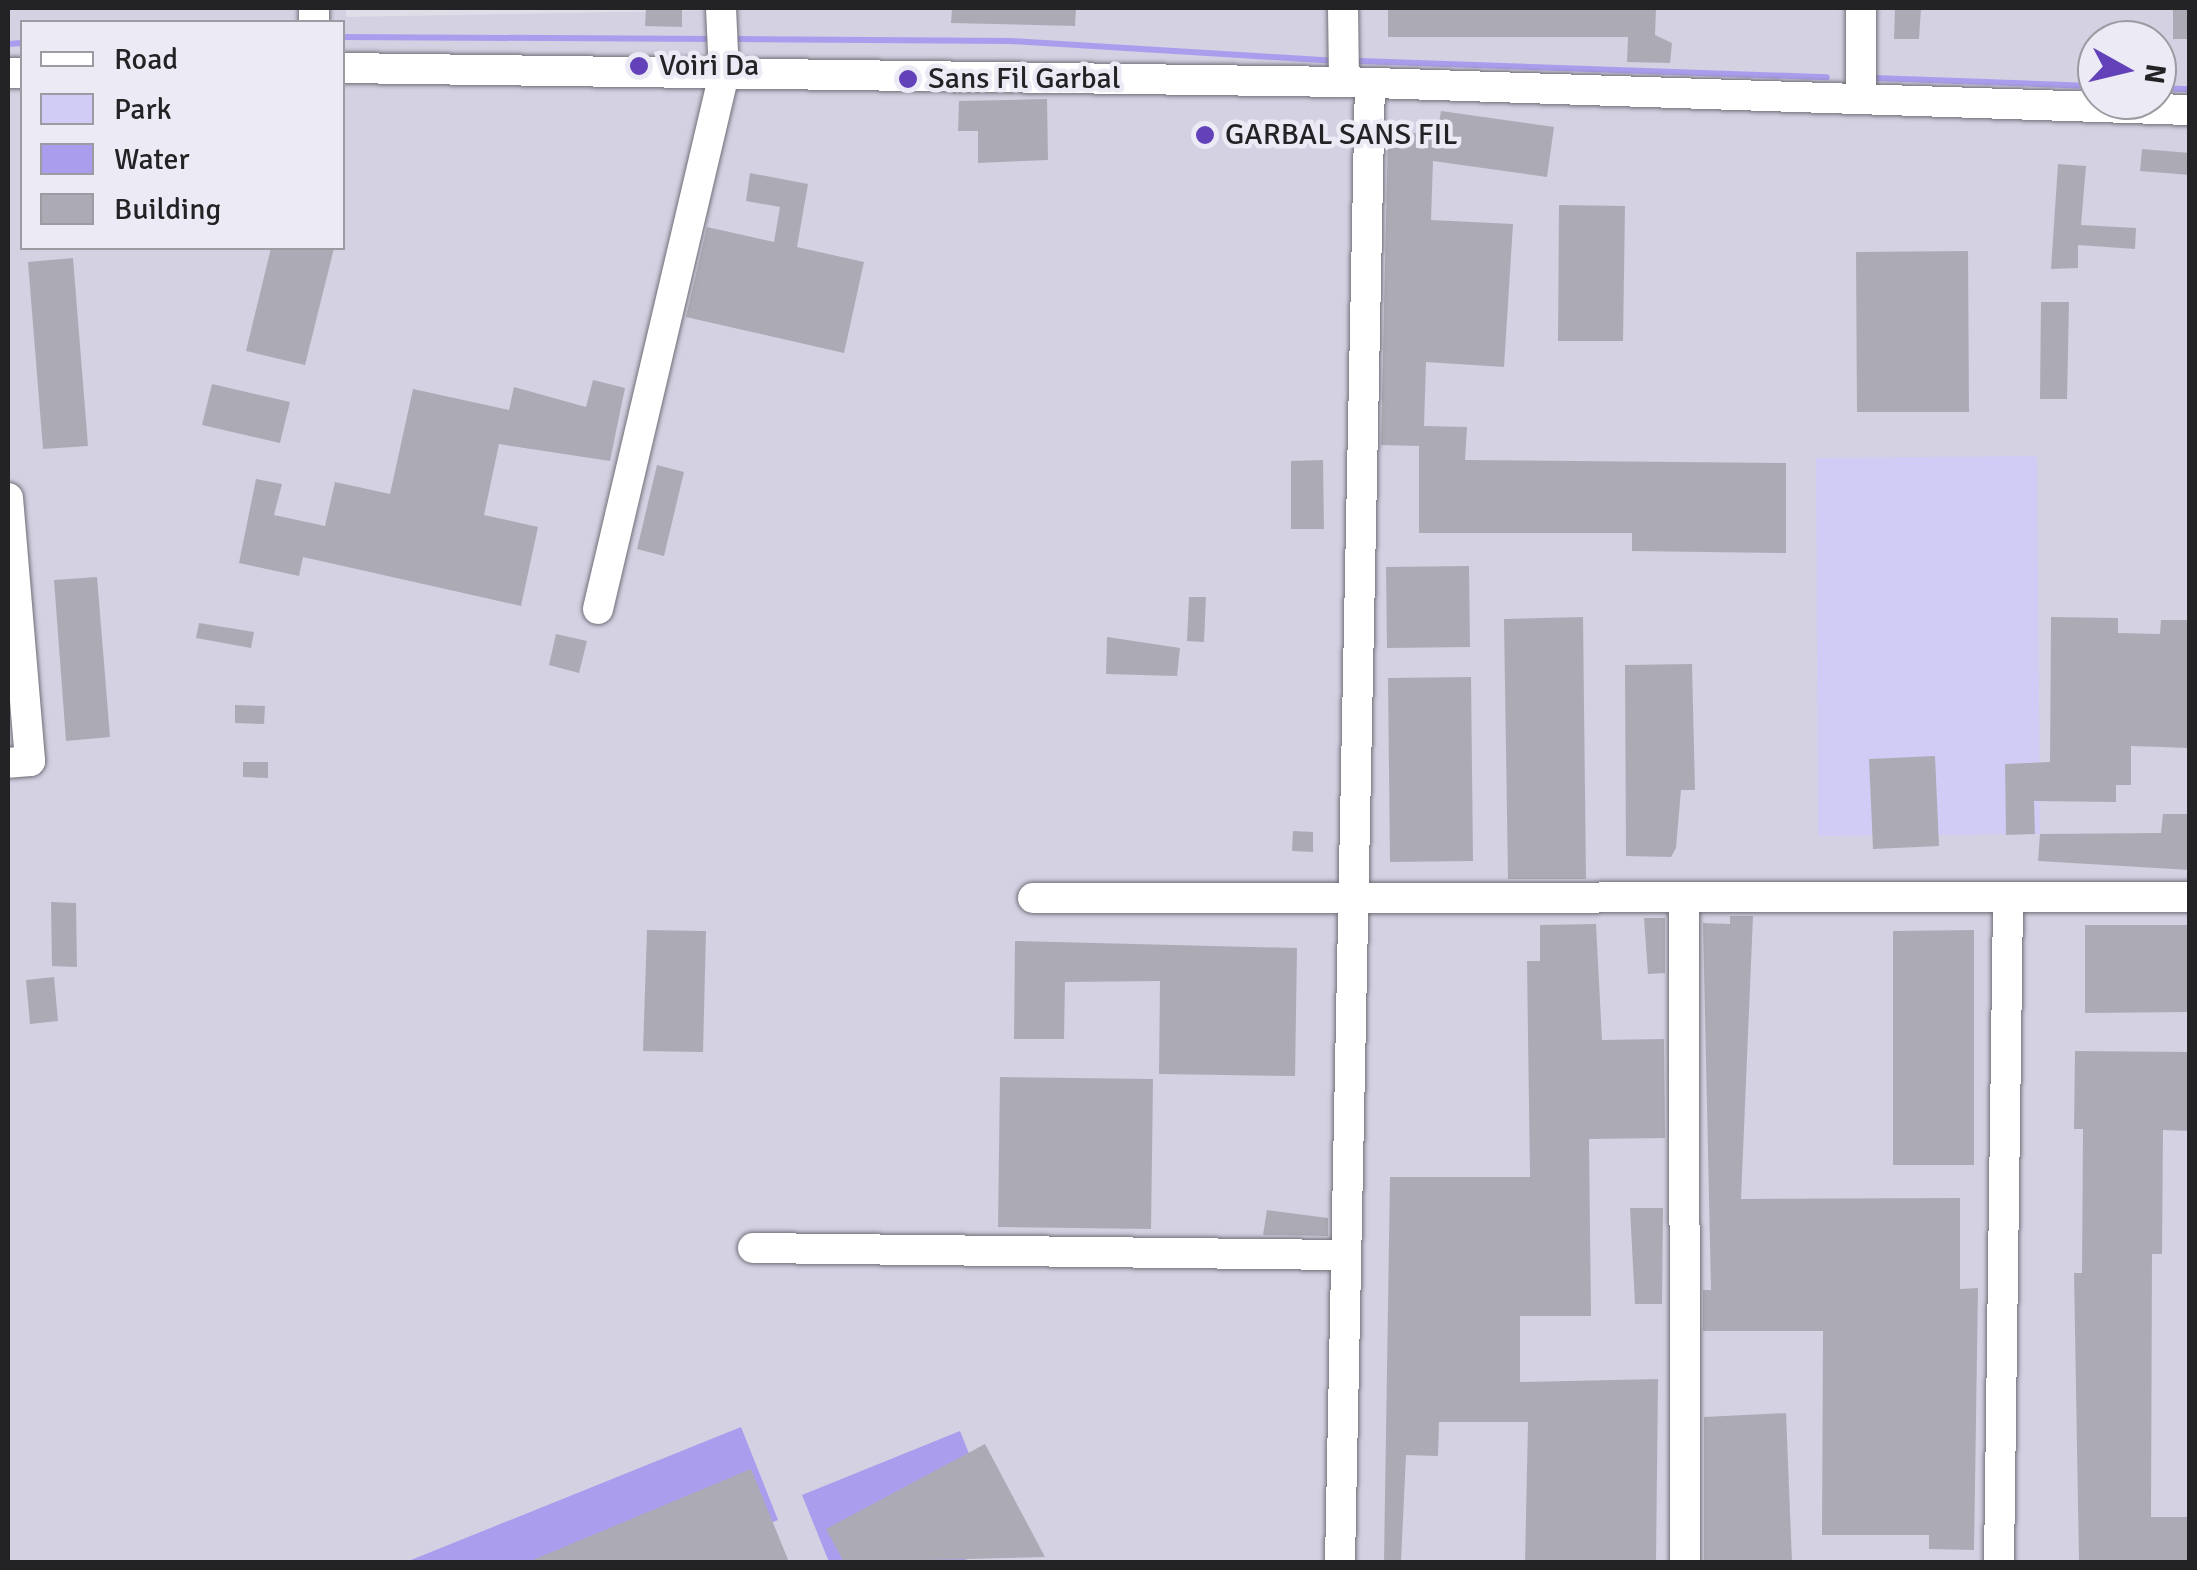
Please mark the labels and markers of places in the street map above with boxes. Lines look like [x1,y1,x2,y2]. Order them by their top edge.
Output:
place label: Voiri Da [659,48,759,84]
marker: Voiri Da [628,55,650,77]
place label: Sans Fil Garbal [928,61,1121,97]
marker: Sans Fil Garbal [897,68,919,90]
place label: GARBAL SANS FIL [1225,117,1458,153]
marker: GARBAL SANS FIL [1194,124,1216,146]

